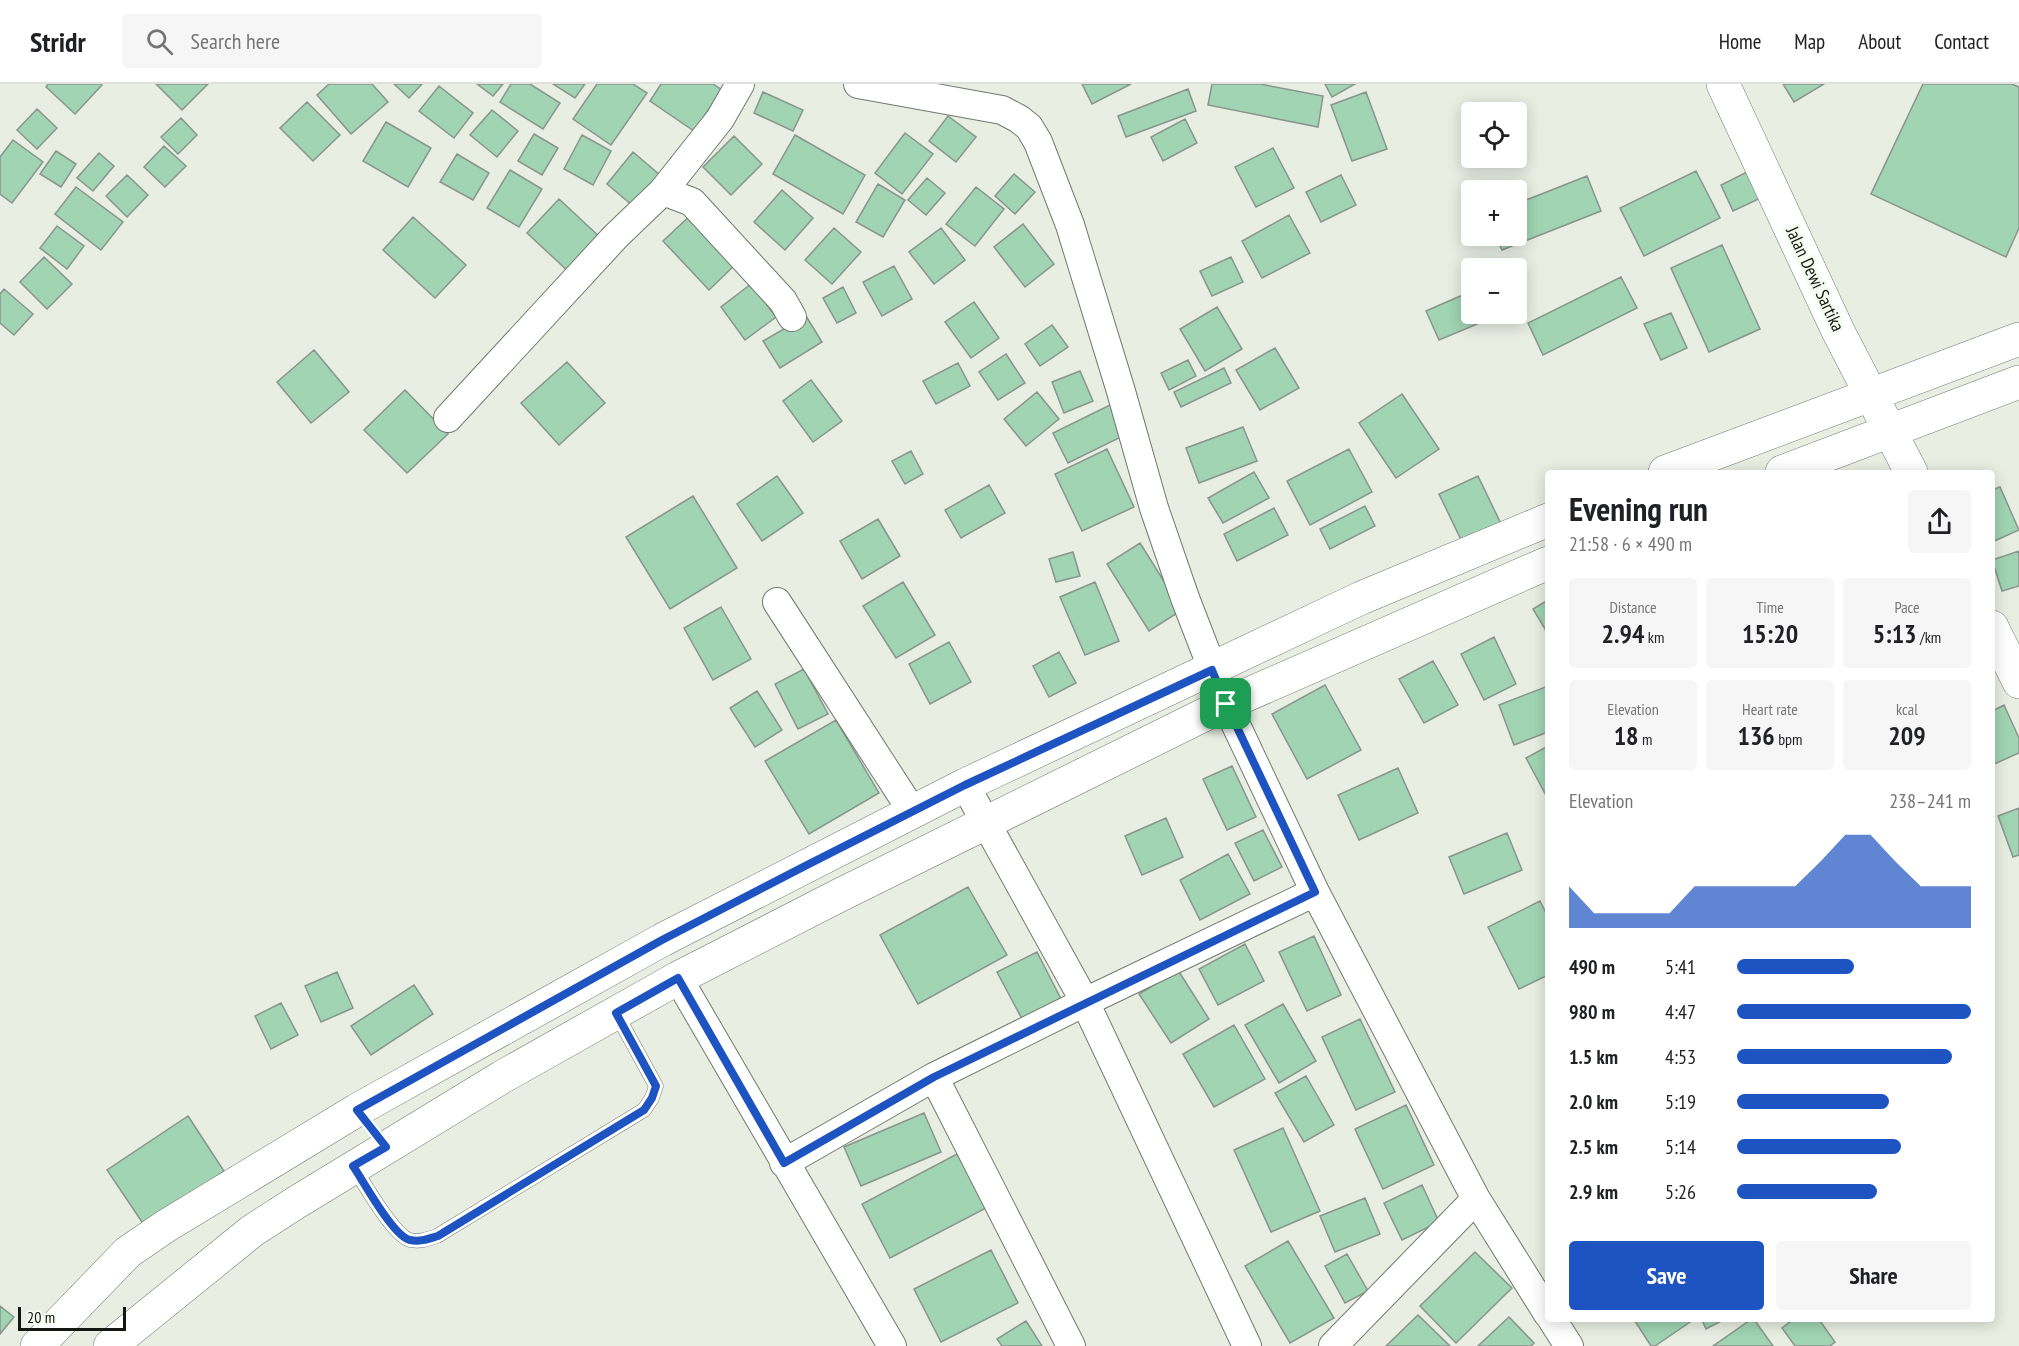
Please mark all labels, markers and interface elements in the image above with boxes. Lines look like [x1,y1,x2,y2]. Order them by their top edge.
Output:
search box [122,14,542,68]
text: Stridr [30,23,86,60]
icon: search [143,25,176,58]
text: Search here [191,27,280,55]
text: Home [1719,28,1761,55]
text: Map [1794,28,1825,55]
text: About [1858,28,1901,55]
text: Contact [1934,28,1989,55]
map controls [1461,102,1527,324]
button: locate [1461,102,1527,168]
button: + [1461,180,1527,246]
street label: Jalan Dewi Sartika [1781,222,1850,335]
button: − [1461,258,1527,324]
text: Evening run [1569,487,1708,530]
button: share [1908,490,1971,553]
text: 21:58 · 6 × 490 m [1569,531,1692,557]
text: Distance [1609,597,1657,617]
text: Time [1756,597,1784,617]
text: Pace [1894,597,1920,617]
text: 2.94 [1602,617,1644,650]
text: 15:20 [1742,617,1798,650]
text: 5:13 [1873,617,1917,650]
text: km [1644,627,1664,647]
text: /km [1917,627,1941,647]
pin [1200,678,1251,729]
icon: arrive [1209,687,1242,720]
text: Elevation [1607,699,1659,719]
text: Heart rate [1742,699,1798,719]
text: kcal [1896,699,1918,719]
text: 18 [1614,719,1639,752]
text: 136 [1737,719,1775,752]
text: 209 [1888,719,1926,752]
text: m [1639,729,1652,749]
text: bpm [1775,729,1803,749]
text: Elevation [1569,788,1633,814]
text: 238–241 m [1889,788,1971,814]
text: 490 m [1569,954,1615,980]
text: 5:41 [1665,954,1696,980]
text: 980 m [1569,999,1615,1025]
text: 4:47 [1665,999,1696,1025]
text: 1.5 km [1569,1044,1618,1070]
text: 4:53 [1665,1044,1696,1070]
text: 2.0 km [1569,1089,1618,1115]
text: 5:19 [1665,1089,1696,1115]
text: 2.5 km [1569,1134,1618,1160]
text: 5:14 [1665,1134,1696,1160]
text: 2.9 km [1569,1179,1618,1205]
text: 5:26 [1665,1179,1696,1205]
button: Save [1569,1241,1764,1310]
button: Share [1776,1241,1971,1310]
scale bar [18,1304,126,1332]
text: 20 m [27,1307,55,1327]

